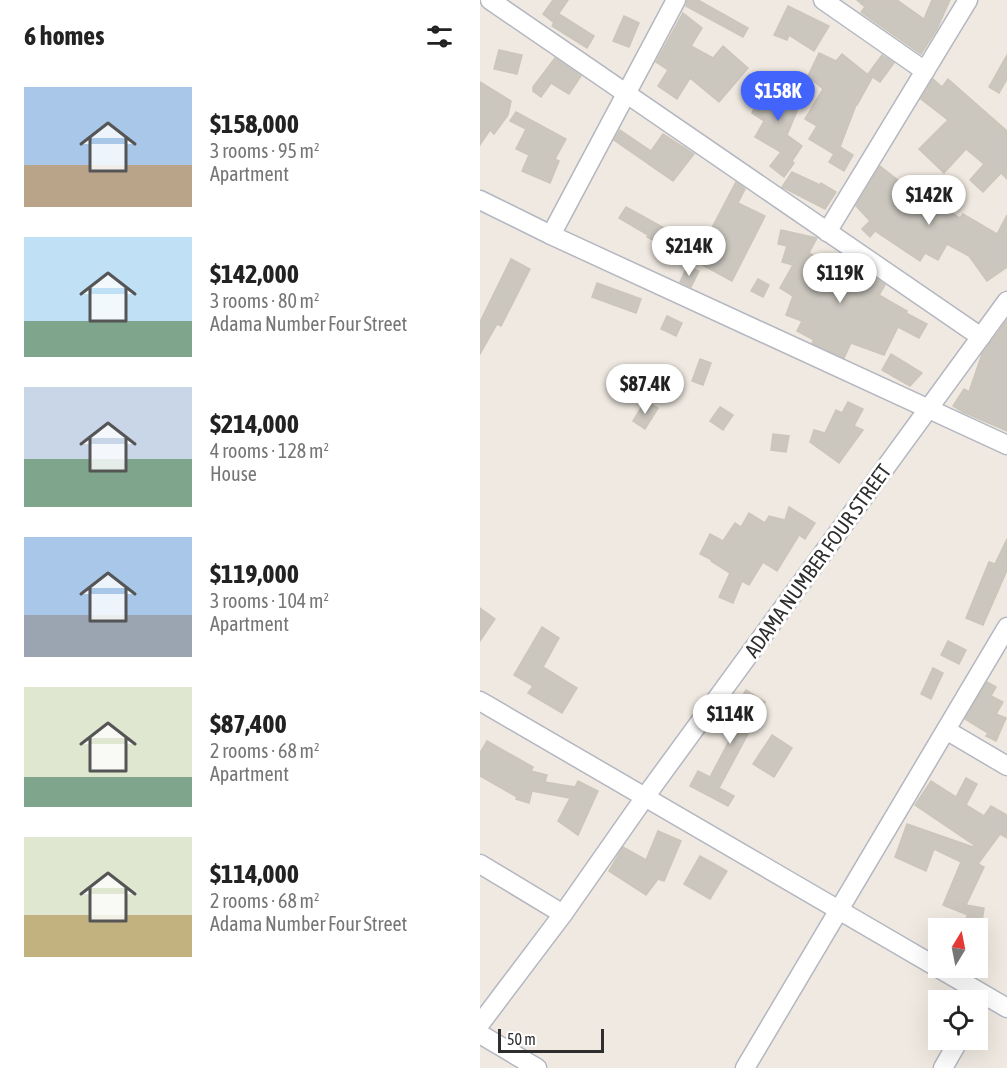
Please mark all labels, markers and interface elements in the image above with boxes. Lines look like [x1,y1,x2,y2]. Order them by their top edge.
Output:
icon: filters [423,20,456,53]
text: 6 homes [24,21,104,51]
pin: $158K [736,71,820,122]
text: $158K [755,79,801,102]
text: $158,000 [210,109,299,139]
icon: home [72,111,144,183]
text: 3 rooms · 95 m² [210,139,320,162]
text: Apartment [210,162,289,185]
pin: $142K [887,175,971,226]
text: $142K [906,183,952,206]
pin: $214K [647,226,731,277]
text: $214K [666,234,712,257]
pin: $119K [798,253,882,304]
text: $142,000 [210,259,299,289]
icon: home [72,261,144,333]
text: $119K [817,261,863,284]
text: 3 rooms · 80 m² [210,289,320,312]
text: Adama Number Four Street [210,312,407,335]
pin: $87.4K [596,364,694,415]
text: $87.4K [620,372,670,395]
text: $214,000 [210,409,299,439]
icon: home [72,411,144,483]
text: 4 rooms · 128 m² [210,439,329,462]
street label: ADAMA NUMBER FOUR STREET [739,459,895,662]
text: House [210,462,257,485]
text: $119,000 [210,559,299,589]
icon: home [72,561,144,633]
text: 3 rooms · 104 m² [210,589,329,612]
text: Apartment [210,612,289,635]
pin: $114K [688,694,772,745]
text: $114K [707,702,753,725]
text: $87,400 [210,709,287,739]
icon: home [72,711,144,783]
text: 2 rooms · 68 m² [210,739,320,762]
text: Apartment [210,762,289,785]
text: $114,000 [210,859,299,889]
icon: home [72,861,144,933]
text: 2 rooms · 68 m² [210,889,320,912]
text: Adama Number Four Street [210,912,407,935]
north arrow [928,918,988,978]
map controls [928,918,988,1050]
button: locate [928,990,988,1050]
scale bar [498,1026,604,1054]
text: 50 m [507,1030,536,1048]

